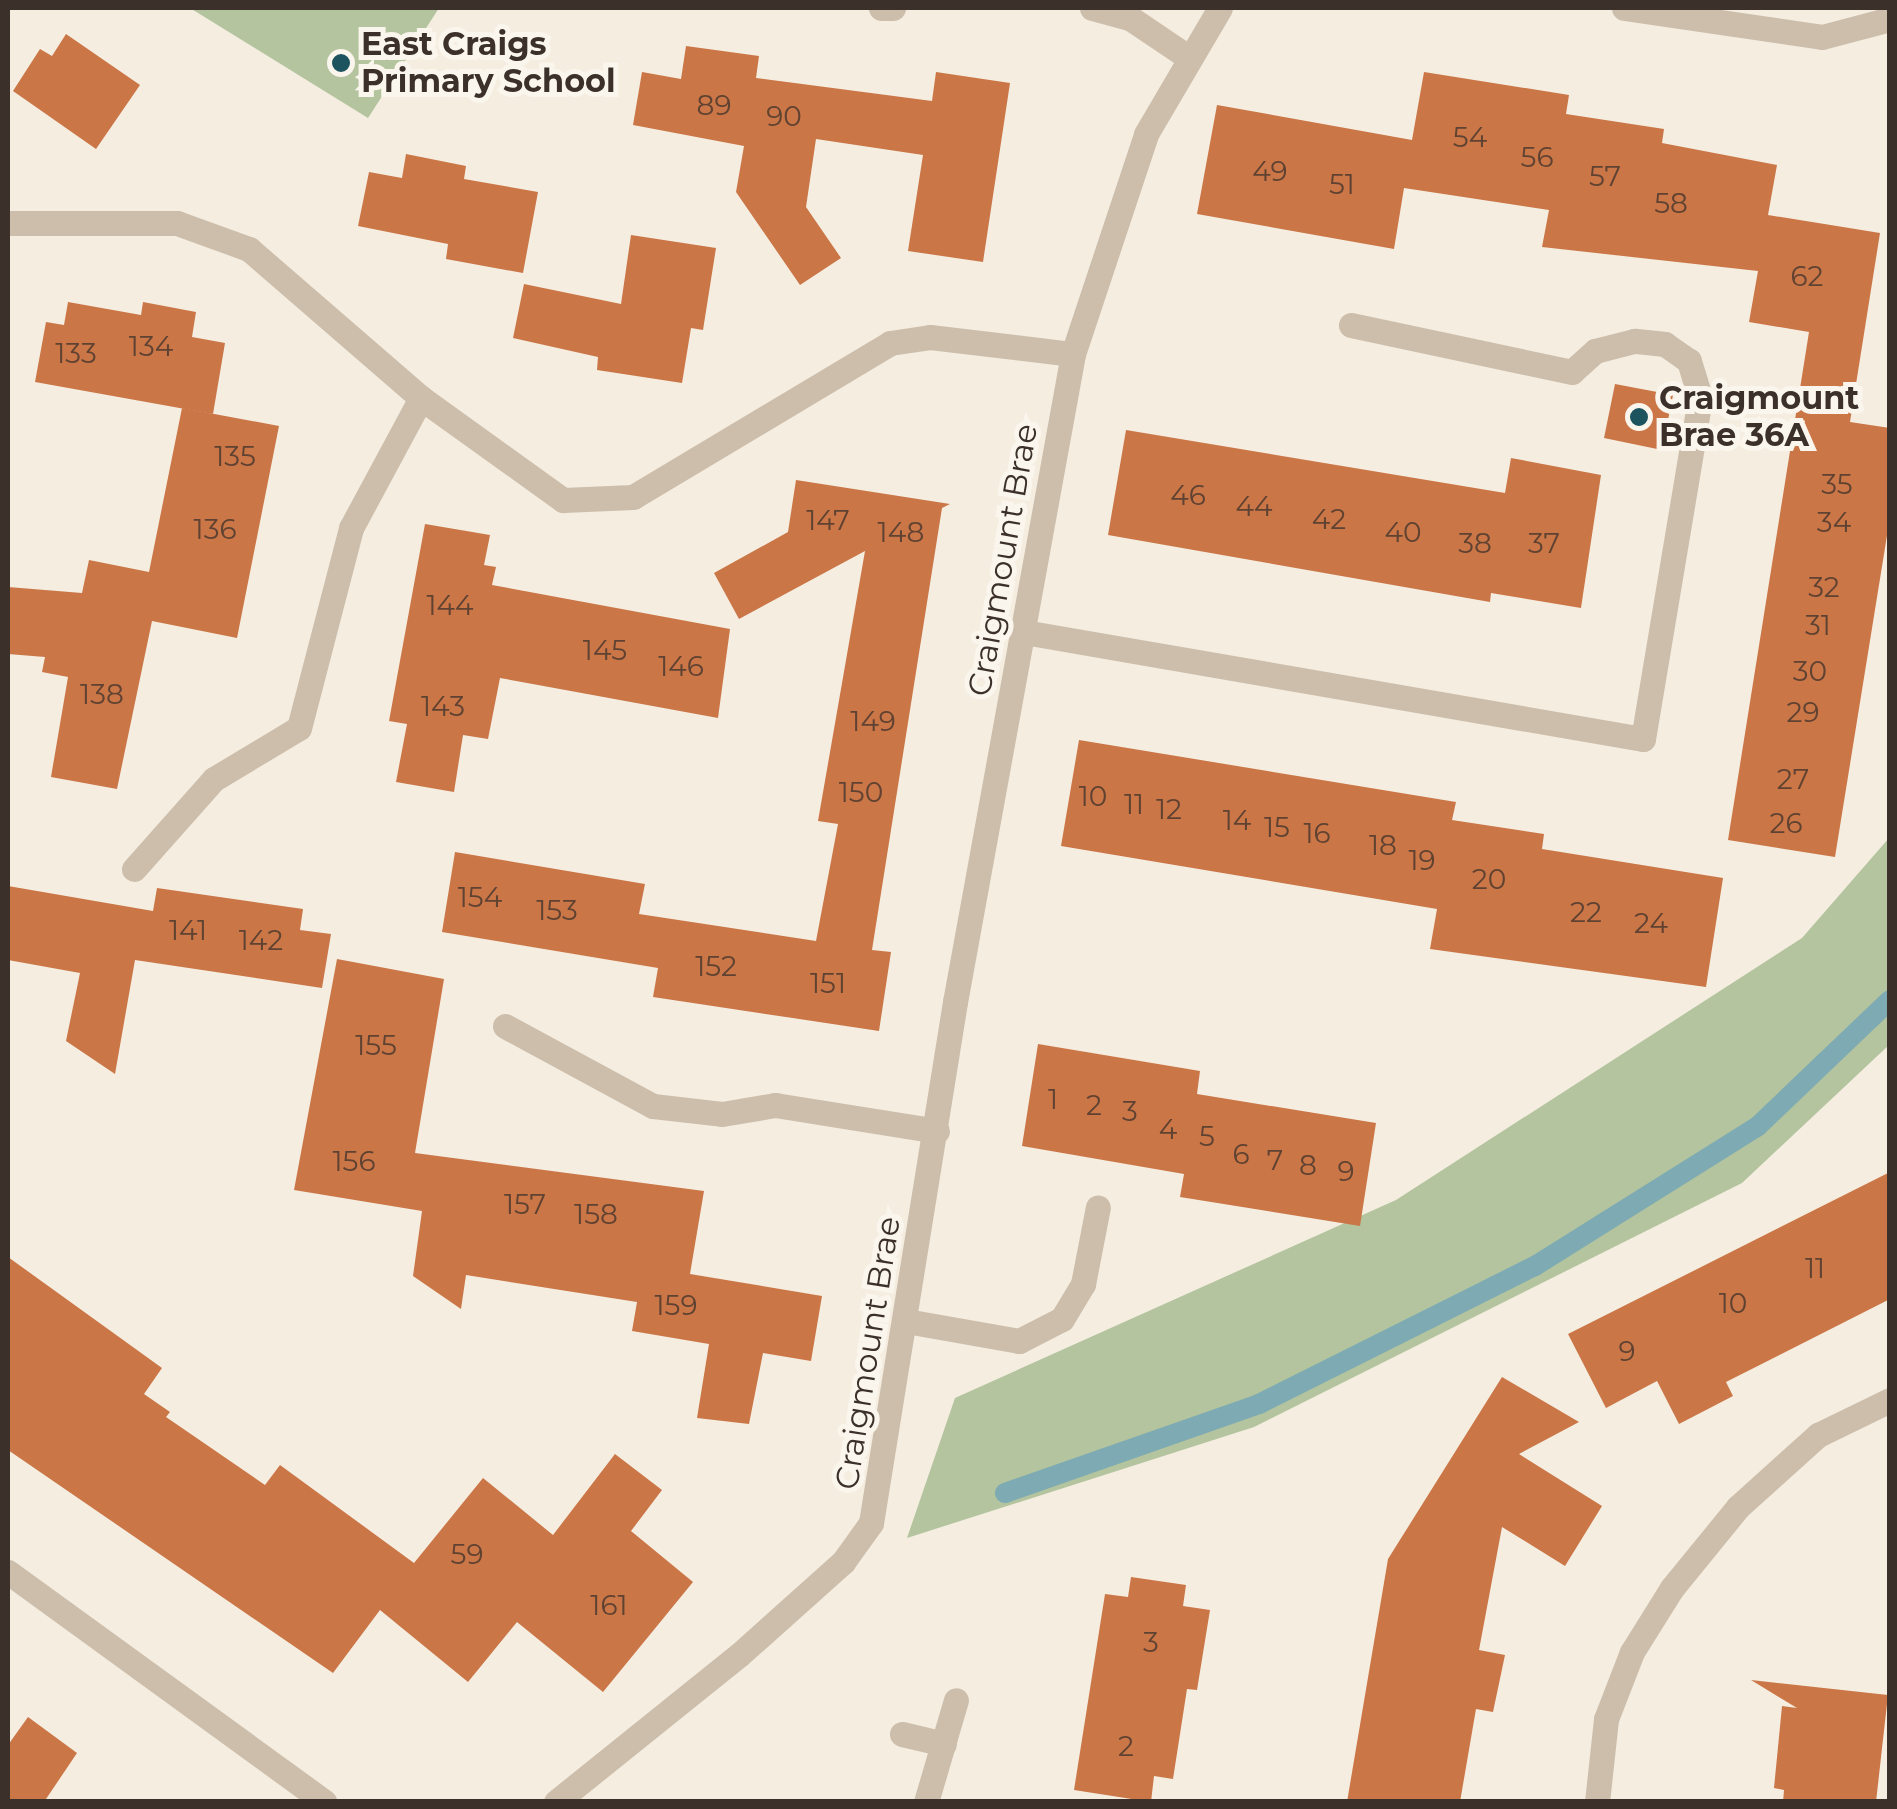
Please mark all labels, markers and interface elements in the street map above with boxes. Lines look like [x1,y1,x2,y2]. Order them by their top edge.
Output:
place label: East Craigs Primary School [361,26,616,101]
marker: East Craigs Primary School [330,52,352,74]
house number: 89 [697,88,731,122]
house number: 90 [766,99,802,133]
house number: 54 [1453,120,1487,154]
house number: 56 [1521,140,1553,174]
house number: 49 [1252,154,1288,188]
house number: 57 [1589,159,1621,193]
house number: 51 [1329,167,1355,201]
house number: 58 [1654,186,1688,220]
house number: 62 [1791,259,1823,293]
house number: 134 [129,329,173,363]
house number: 133 [55,336,97,370]
place label: Craigmount Brae 36A [1659,380,1859,455]
marker: Craigmount Brae 36A [1628,406,1650,428]
street label: Craigmount Brae [960,421,1046,699]
house number: 135 [214,439,256,473]
house number: 35 [1821,467,1853,501]
house number: 46 [1170,478,1206,512]
house number: 44 [1235,489,1273,523]
house number: 42 [1312,502,1346,536]
house number: 147 [806,503,850,537]
house number: 34 [1817,505,1851,539]
house number: 136 [194,512,236,546]
house number: 148 [878,515,924,549]
house number: 40 [1384,515,1422,549]
house number: 38 [1458,526,1492,560]
house number: 37 [1528,526,1560,560]
house number: 32 [1808,570,1840,604]
house number: 144 [426,588,474,622]
house number: 31 [1805,608,1831,642]
house number: 145 [583,633,627,667]
house number: 146 [658,649,704,683]
house number: 30 [1793,654,1827,688]
house number: 138 [80,677,124,711]
house number: 143 [421,689,465,723]
house number: 29 [1787,695,1819,729]
house number: 149 [850,704,896,738]
house number: 27 [1777,762,1809,796]
house number: 150 [839,775,883,809]
house number: 10 [1079,779,1107,813]
house number: 11 [1124,787,1144,821]
house number: 12 [1156,792,1182,826]
house number: 14 [1223,803,1251,837]
house number: 26 [1770,806,1802,840]
house number: 15 [1264,810,1290,844]
house number: 16 [1303,816,1331,850]
house number: 18 [1369,828,1397,862]
house number: 19 [1408,843,1436,877]
house number: 20 [1472,862,1506,896]
house number: 154 [458,880,502,914]
house number: 153 [536,893,578,927]
house number: 22 [1570,895,1602,929]
house number: 24 [1634,906,1668,940]
house number: 141 [169,913,207,947]
house number: 142 [239,923,283,957]
house number: 152 [695,949,737,983]
house number: 151 [810,966,846,1000]
house number: 155 [355,1028,397,1062]
house number: 1 [1048,1082,1058,1116]
house number: 2 [1086,1088,1102,1122]
house number: 3 [1122,1094,1138,1128]
house number: 4 [1159,1112,1177,1146]
house number: 5 [1199,1119,1215,1153]
house number: 6 [1232,1137,1250,1171]
house number: 7 [1267,1143,1283,1177]
house number: 156 [332,1144,376,1178]
house number: 8 [1299,1148,1317,1182]
house number: 9 [1337,1154,1355,1188]
house number: 157 [504,1187,546,1221]
house number: 158 [574,1197,618,1231]
street label: Craigmount Brae [827,1214,909,1492]
house number: 11 [1805,1251,1825,1285]
house number: 10 [1719,1286,1747,1320]
house number: 159 [654,1288,698,1322]
house number: 9 [1618,1334,1636,1368]
house number: 59 [451,1537,483,1571]
house number: 161 [590,1588,628,1622]
house number: 3 [1143,1625,1159,1659]
house number: 2 [1118,1729,1134,1763]

